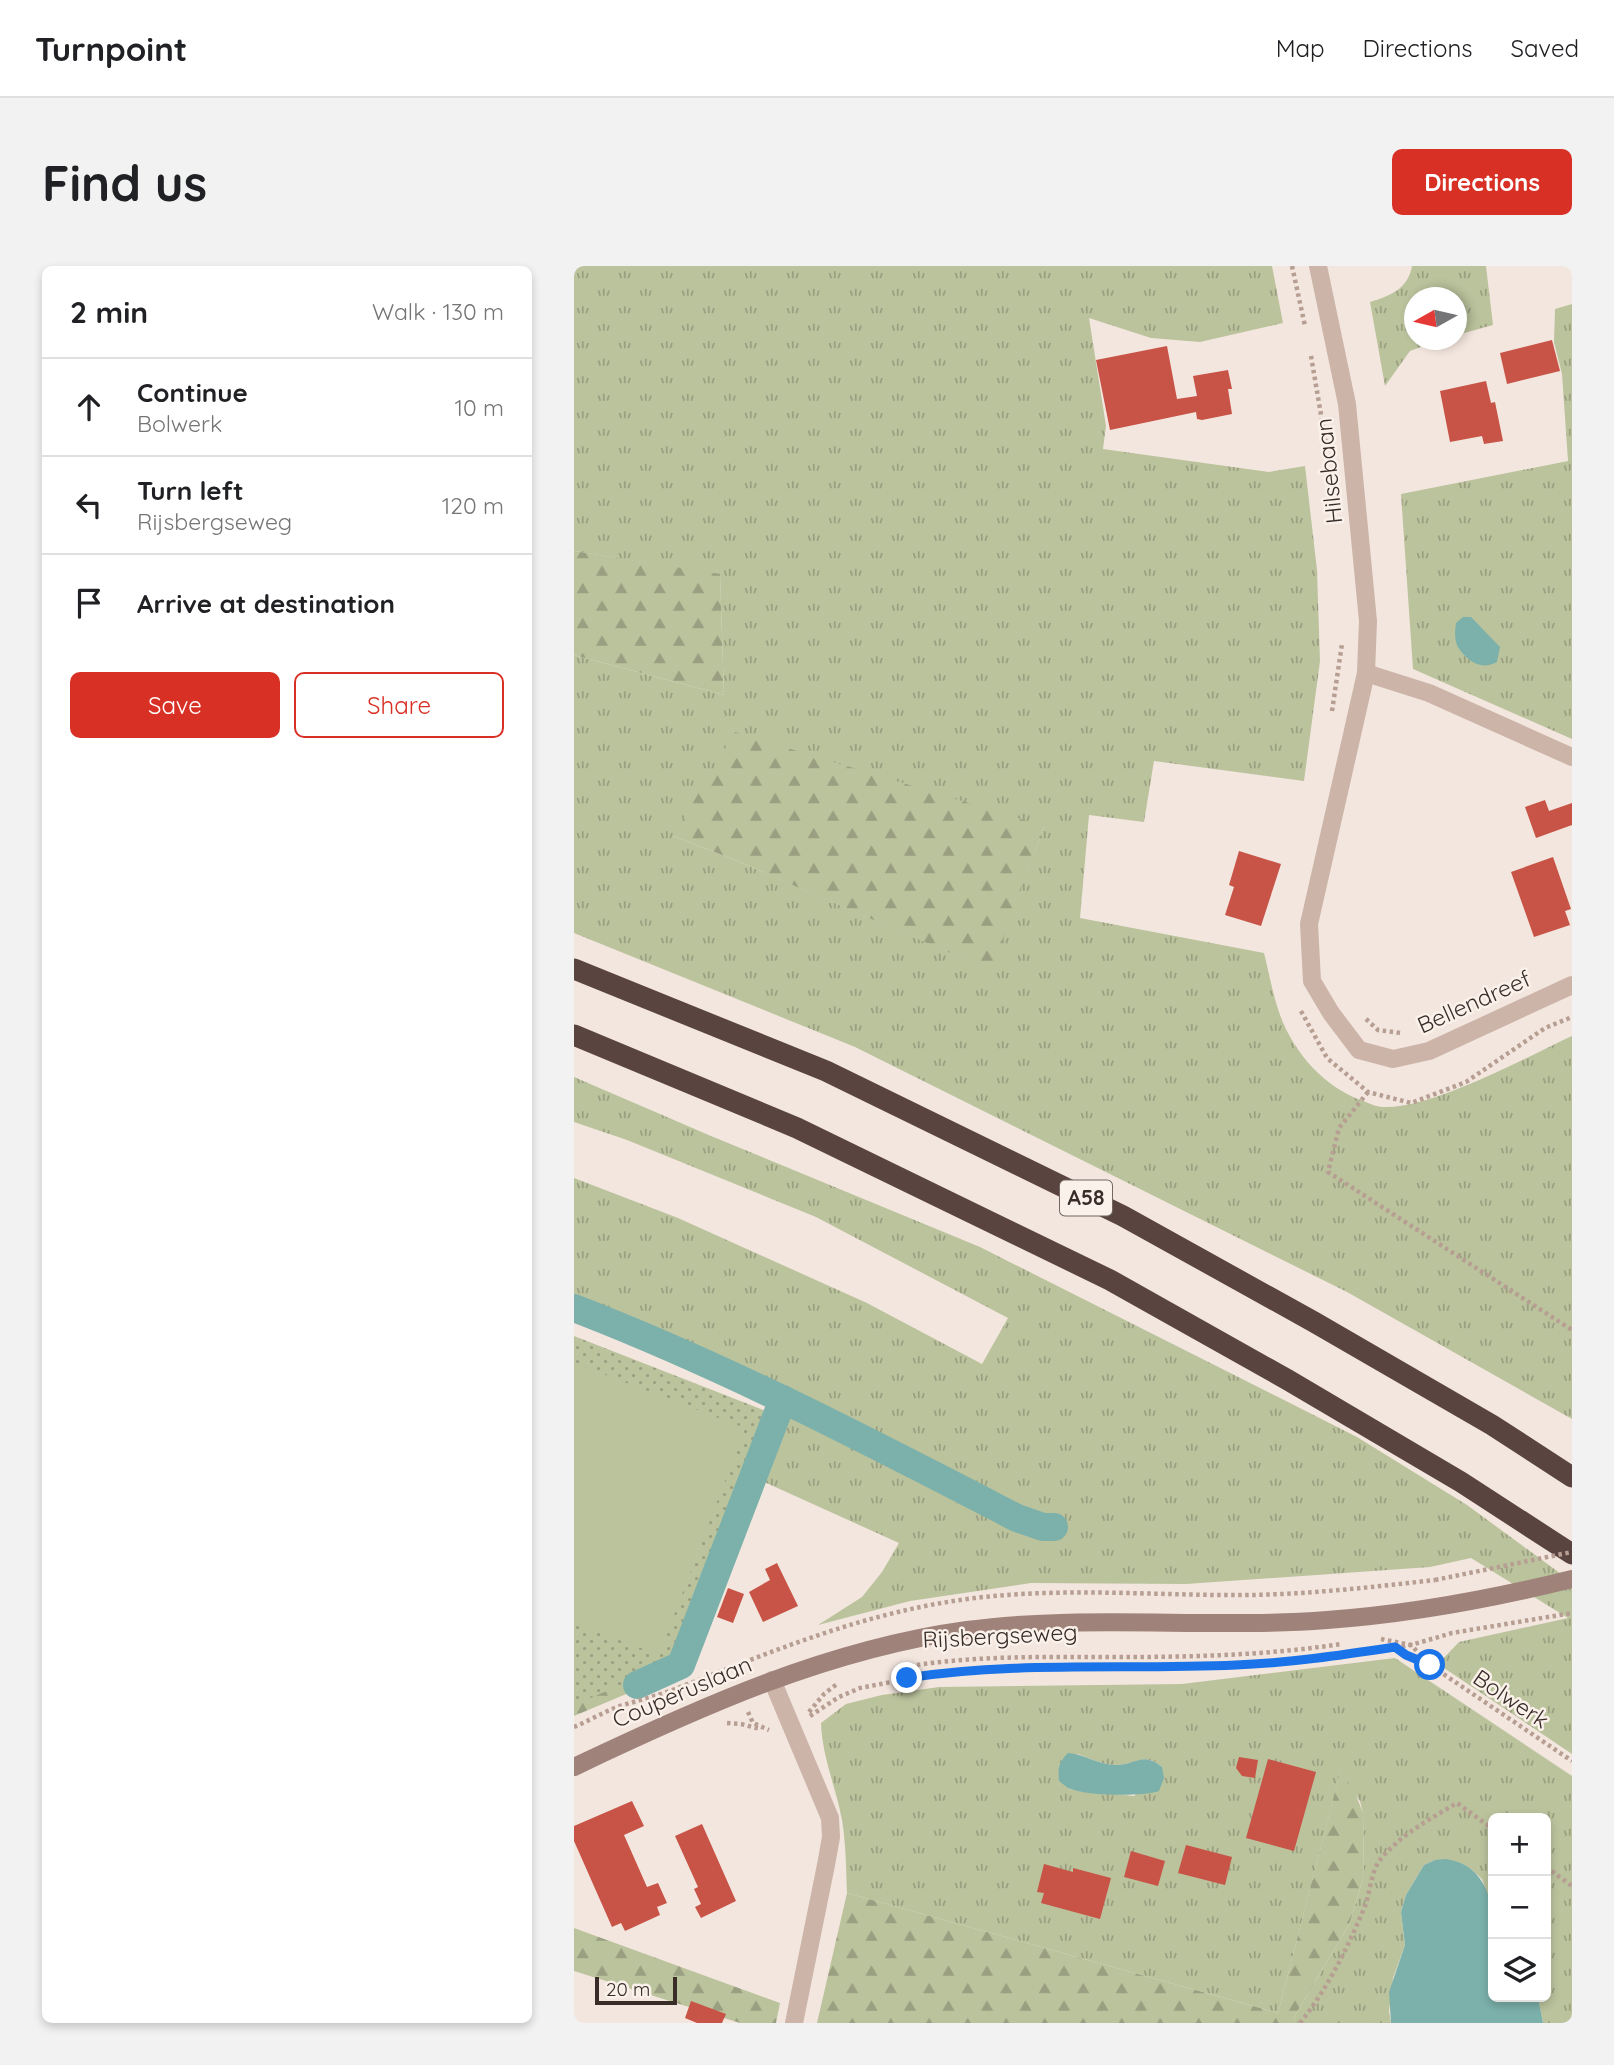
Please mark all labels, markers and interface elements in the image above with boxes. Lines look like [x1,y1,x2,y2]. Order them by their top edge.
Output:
text: Turnpoint [35,28,187,69]
text: Map [1276,33,1325,63]
text: Directions [1363,33,1473,63]
text: Saved [1511,33,1579,63]
button: Directions [1392,149,1572,215]
text: Find us [42,152,207,213]
north arrow [1404,287,1467,350]
text: 2 min [70,293,148,331]
text: Walk · 130 m [372,297,504,326]
text: Continue [137,376,248,409]
icon: ahead [70,388,108,426]
text: 10 m [455,393,504,422]
text: Bolwerk [137,409,222,438]
street label: Hilsebaan [1309,417,1348,525]
text: Turn left [137,474,244,507]
icon: left [70,486,108,524]
text: 120 m [442,491,504,520]
text: Rijsbergseweg [137,507,292,536]
icon: arrive [70,584,108,622]
text: Arrive at destination [137,587,395,620]
button: Save [70,672,280,738]
button: Share [294,672,504,738]
street label: Bellendreef [1413,964,1535,1039]
road number: A58 [1060,1180,1112,1216]
street label: Rijsbergseweg [922,1617,1078,1654]
street label: Couperuslaan [608,1649,756,1734]
route start [1414,1649,1445,1680]
route end [891,1662,922,1693]
street label: Bolwerk [1468,1663,1555,1734]
map controls [1488,1813,1551,2002]
button: + [1488,1813,1551,1876]
button: − [1488,1876,1551,1939]
button: layers [1488,1939,1551,2002]
scale bar [595,1974,677,2006]
text: 20 m [606,1977,650,2001]

